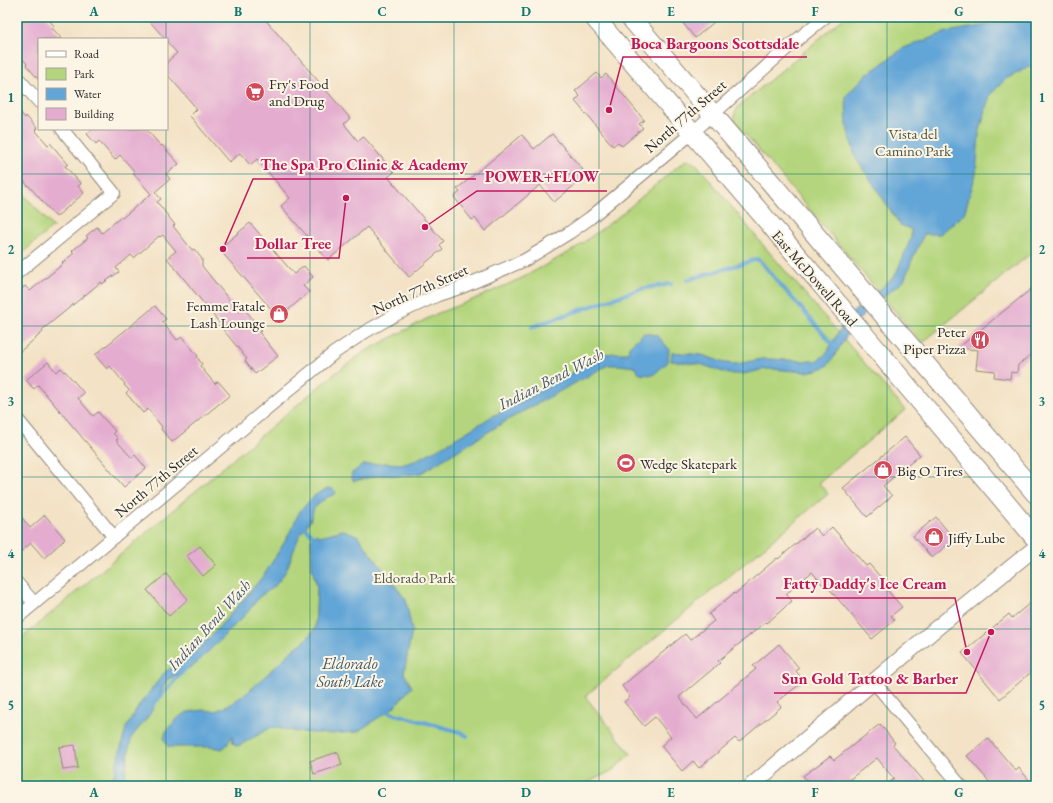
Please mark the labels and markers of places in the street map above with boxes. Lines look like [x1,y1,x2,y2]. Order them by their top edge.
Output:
callout: Boca Bargoons Scottsdale [623,29,807,57]
place label: Fry's Food and Drug [269,74,329,110]
supermarket icon: Fry's Food and Drug [244,81,266,103]
callout: The Spa Pro Clinic & Academy [253,151,476,179]
callout: POWER+FLOW [477,163,607,191]
callout: Dollar Tree [247,230,339,258]
place label: Femme Fatale Lash Lounge [186,296,265,332]
shop icon: Femme Fatale Lash Lounge [268,303,290,325]
place label: Peter Piper Pizza [903,322,966,358]
restaurant icon: Peter Piper Pizza [969,329,991,351]
sports icon: Wedge Skatepark [615,452,637,474]
place label: Wedge Skatepark [640,454,738,473]
shop icon: Big O Tires [872,459,894,481]
place label: Big O Tires [897,461,963,480]
shop icon: Jiffy Lube [923,526,945,548]
place label: Jiffy Lube [946,528,1005,547]
callout: Fatty Daddy's Ice Cream [776,570,955,598]
callout: Sun Gold Tattoo & Barber [774,665,966,693]

